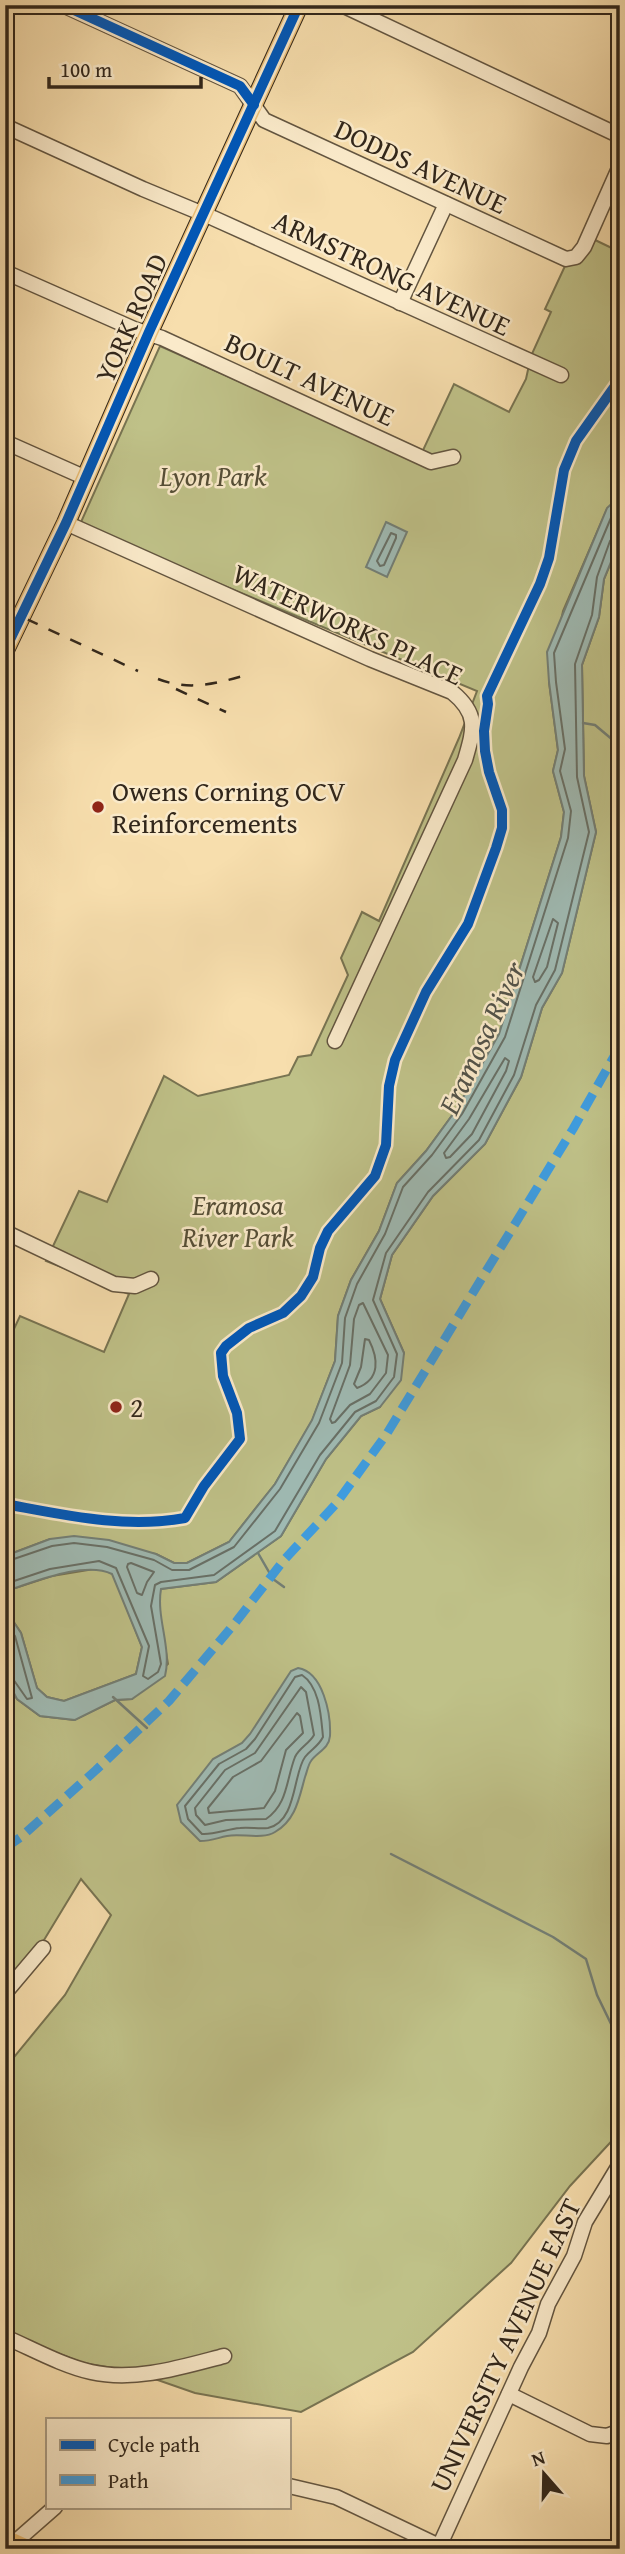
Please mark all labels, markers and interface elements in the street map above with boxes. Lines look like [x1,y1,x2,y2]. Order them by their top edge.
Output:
scale bar [49,46,201,90]
text: 100 m [60,54,112,85]
street label: DODDS AVENUE [328,108,514,223]
street label: ARMSTRONG AVENUE [267,200,518,346]
street label: YORK ROAD [84,246,177,389]
street label: BOULT AVENUE [218,321,402,436]
park label: Lyon Park [158,455,267,496]
street label: WATERWORKS PLACE [226,552,470,695]
place label: Owens Corning OCV Reinforcements [112,770,345,843]
marker: Owens Corning OCV Reinforcements [90,799,106,815]
water label: Eramosa River [426,953,536,1122]
park label: Eramosa River Park [181,1184,294,1257]
place label: 2 [130,1386,143,1427]
marker: 2 [108,1399,124,1415]
street label: UNIVERSITY AVENUE EAST [422,2193,588,2497]
legend [46,2418,290,2508]
text: Cycle path [108,2429,200,2460]
north arrow [510,2438,580,2508]
text: Path [108,2465,149,2496]

